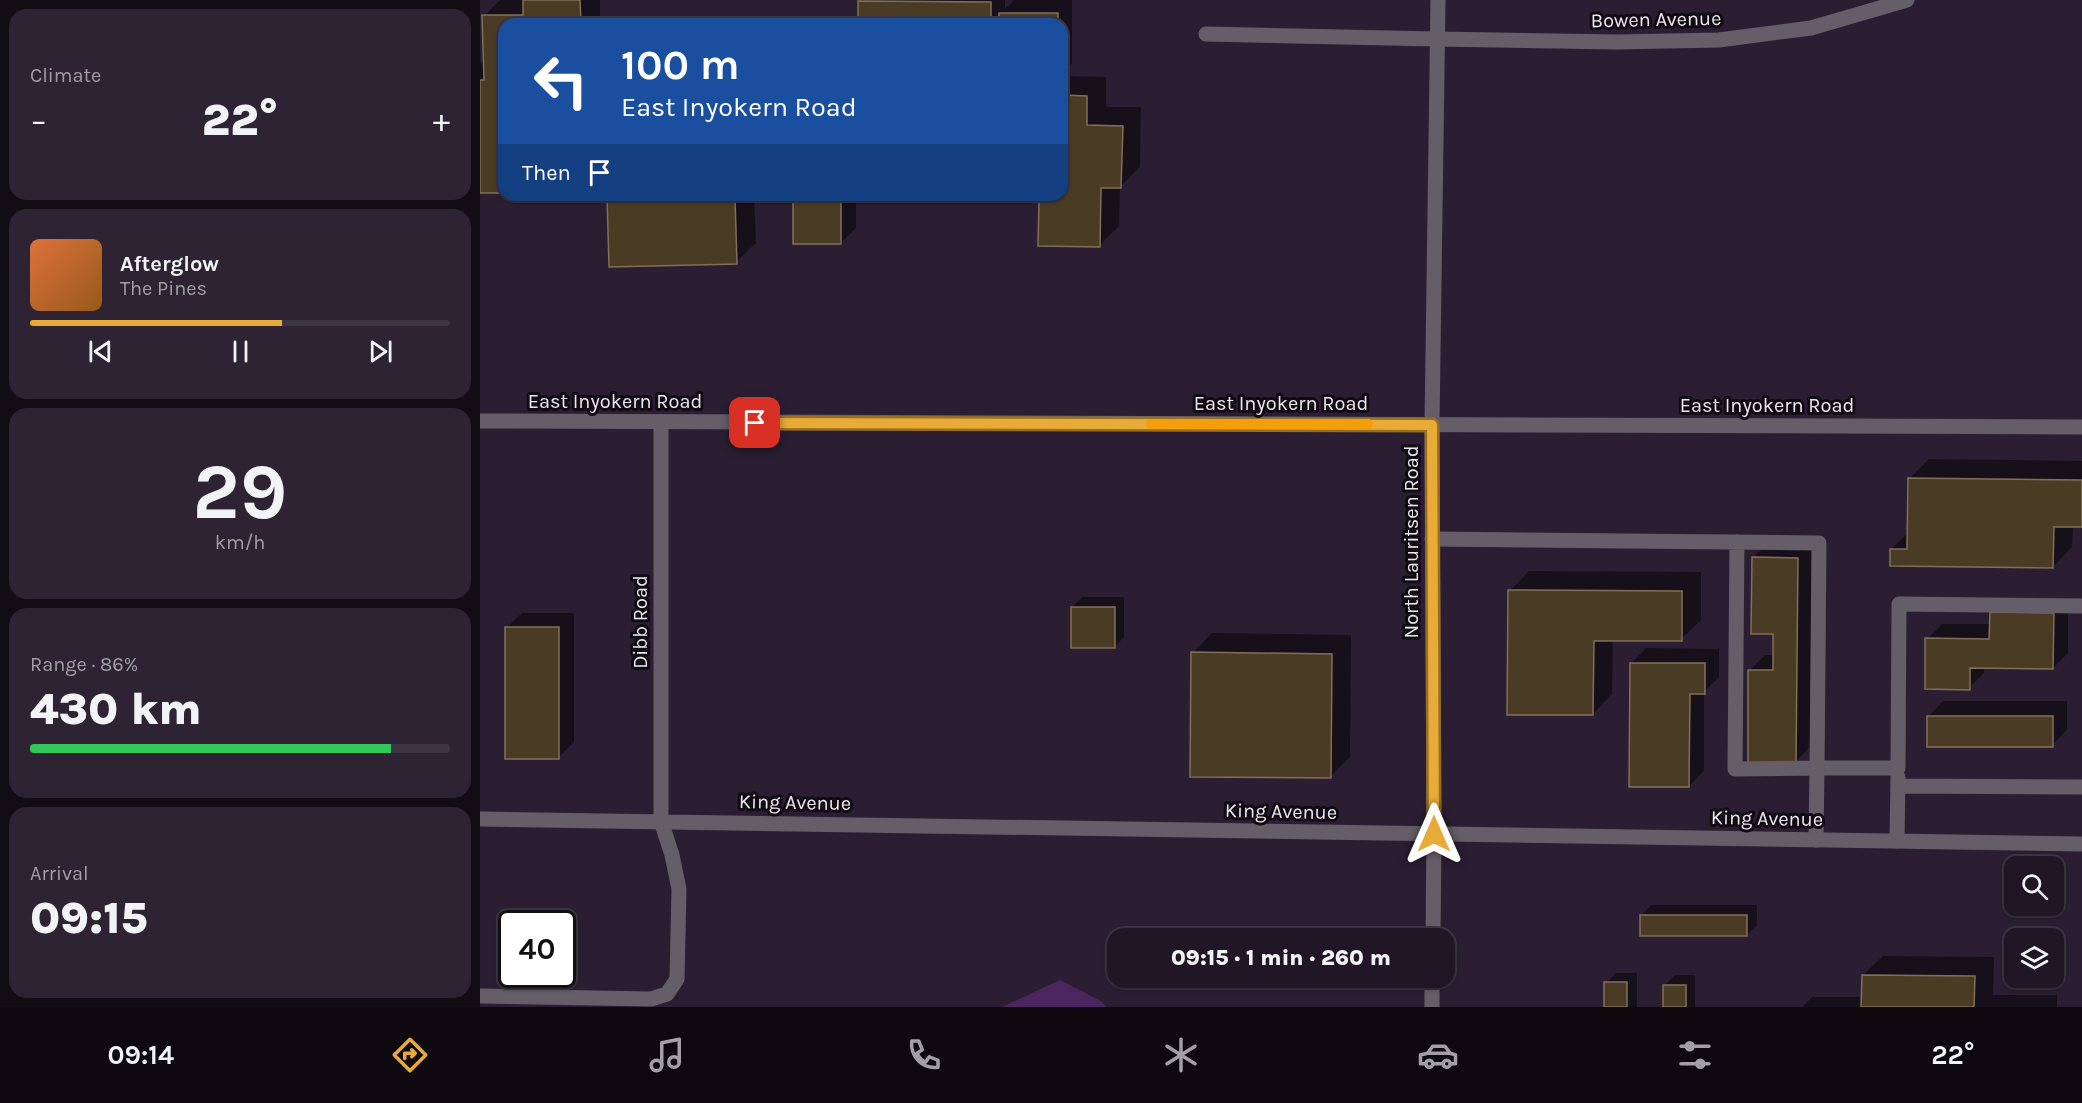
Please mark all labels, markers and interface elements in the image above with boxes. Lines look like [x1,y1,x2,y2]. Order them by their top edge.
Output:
street label: Bowen Avenue [1590,7,1722,32]
text: 100 m [621,40,740,90]
icon: left [522,42,600,120]
text: Climate [30,64,101,87]
text: East Inyokern Road [621,91,857,123]
text: 22° [202,94,278,146]
text: − [30,101,47,139]
text: + [433,101,450,139]
icon: arrive [583,156,616,189]
text: Then [522,160,571,186]
text: Afterglow [120,251,219,277]
text: The Pines [120,277,207,300]
icon: previous [84,335,117,368]
icon: pause [224,335,257,368]
icon: next [364,335,397,368]
street label: East Inyokern Road [528,390,702,413]
street label: East Inyokern Road [1194,392,1368,415]
street label: East Inyokern Road [1680,394,1854,417]
pin [729,397,780,448]
icon: arrive [738,406,771,439]
text: 29 [193,446,287,538]
street label: North Lauritsen Road [1400,446,1423,639]
text: km/h [215,531,265,554]
street label: Dibb Road [629,575,652,669]
text: Range · 86% [30,653,138,676]
text: 430 km [30,683,202,735]
street label: King Avenue [739,790,851,815]
street label: King Avenue [1225,799,1337,824]
position arrow [1402,802,1466,866]
street label: King Avenue [1711,806,1823,831]
map controls [2004,856,2064,988]
button: search [2004,856,2064,916]
text: Arrival [30,862,89,885]
text: 09:15 [30,892,147,944]
speed limit sign: 40 [498,910,576,988]
button: layers [2004,928,2064,988]
text: 09:15 · 1 min · 260 m [1171,945,1391,971]
icon: directions [389,1034,431,1076]
icon: music [646,1034,688,1076]
icon: phone [903,1034,945,1076]
icon: climate [1160,1034,1202,1076]
icon: car [1417,1034,1459,1076]
icon: filters [1674,1034,1716,1076]
text: 09:14 [108,1039,174,1071]
text: 22° [1931,1039,1974,1071]

